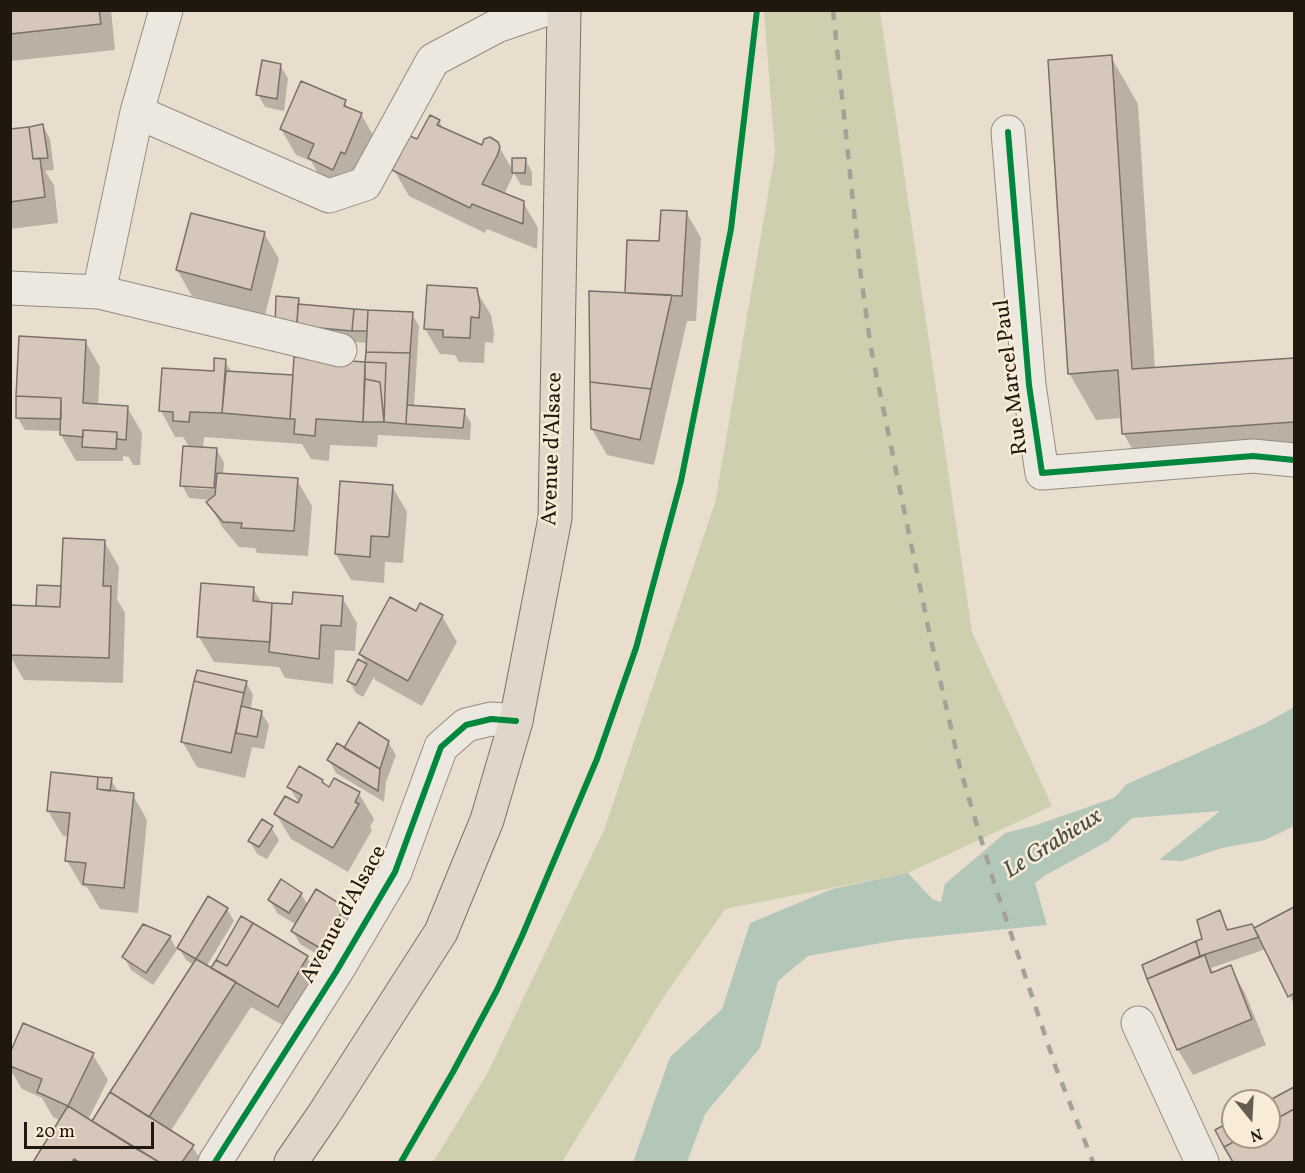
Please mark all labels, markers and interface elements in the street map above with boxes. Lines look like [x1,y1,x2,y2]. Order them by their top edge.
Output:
street label: Rue Marcel Paul [990,298,1036,456]
street label: Avenue d'Alsace [538,372,570,526]
water label: Le Grabieux [999,803,1109,887]
street label: Avenue d'Alsace [296,841,394,989]
north arrow [1221,1089,1281,1149]
scale bar [27,1110,158,1148]
text: 20 m [35,1120,75,1145]
text: N [1247,1122,1265,1146]

